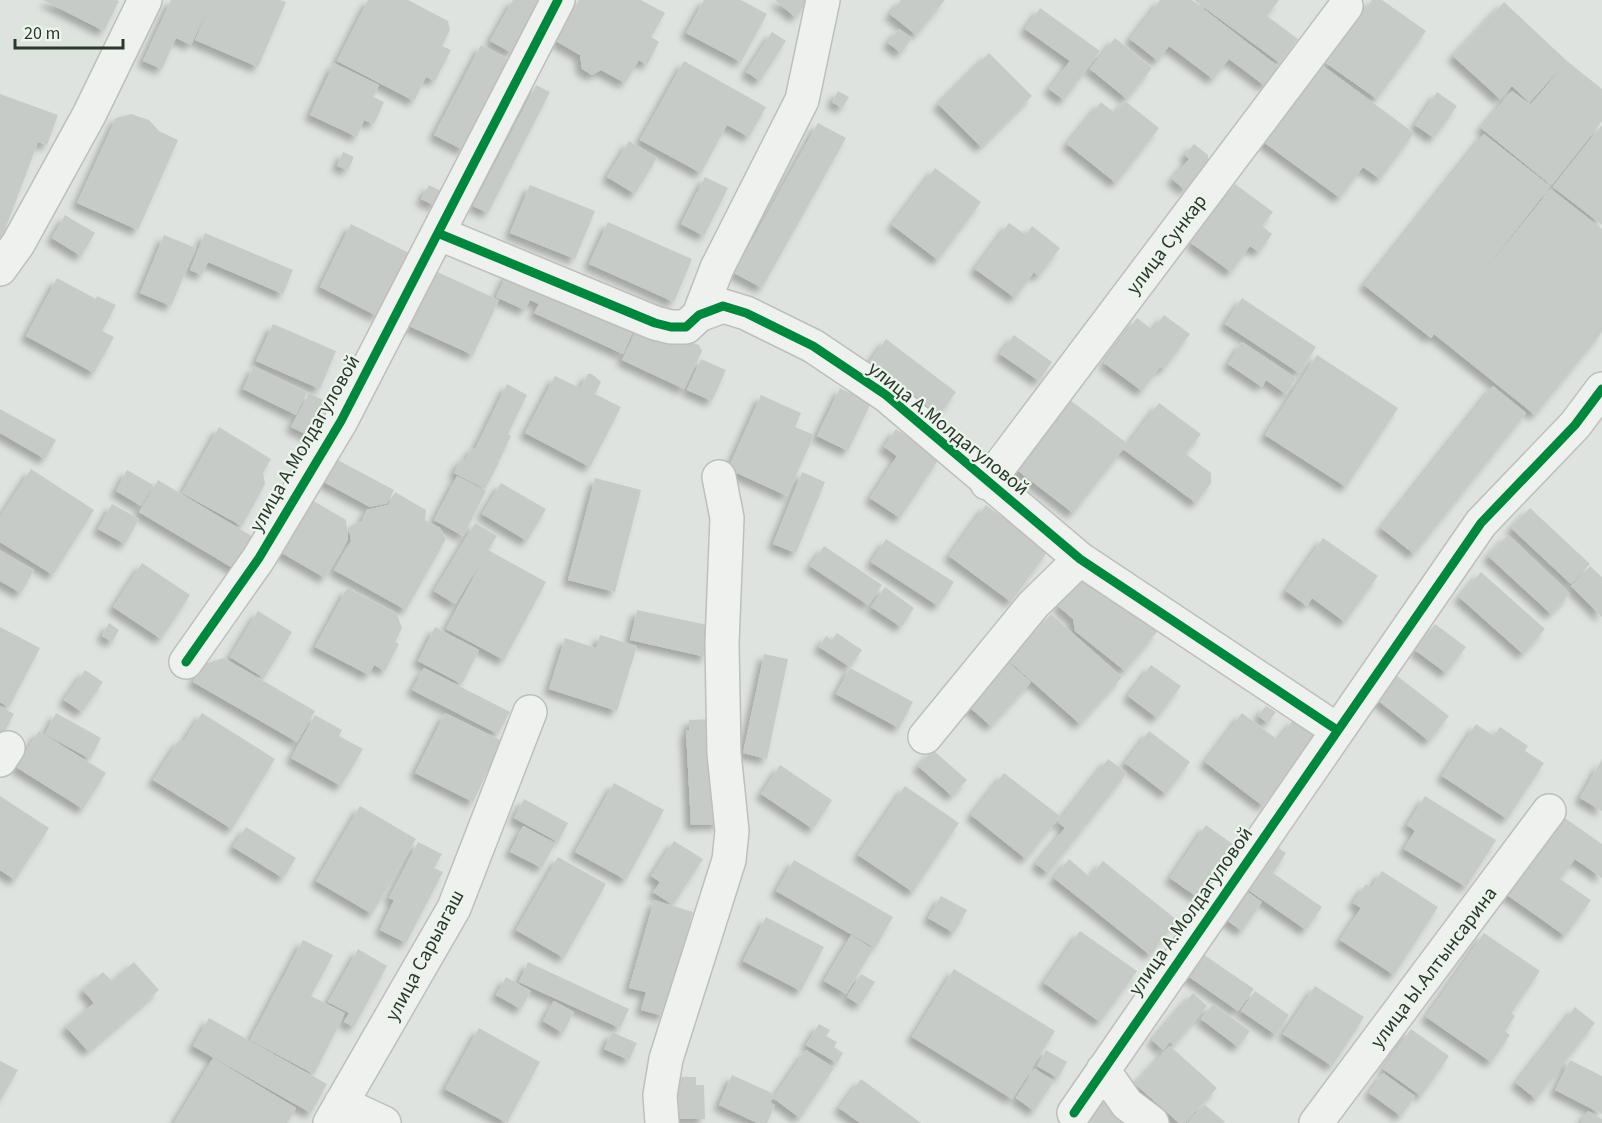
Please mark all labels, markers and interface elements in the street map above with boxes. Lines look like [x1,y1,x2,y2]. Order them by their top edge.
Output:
scale bar [15,12,123,50]
text: 20 m [24,21,60,46]
street label: улица Сункар [1120,189,1214,301]
street label: улица А.Молдагуловой [243,350,367,537]
street label: улица А.Молдагуловой [862,355,1035,503]
street label: улица А.Молдагуловой [1122,822,1260,1002]
street label: улица Ы.Алтынсарина [1364,881,1504,1054]
street label: улица Сарыагаш [378,885,471,1026]

